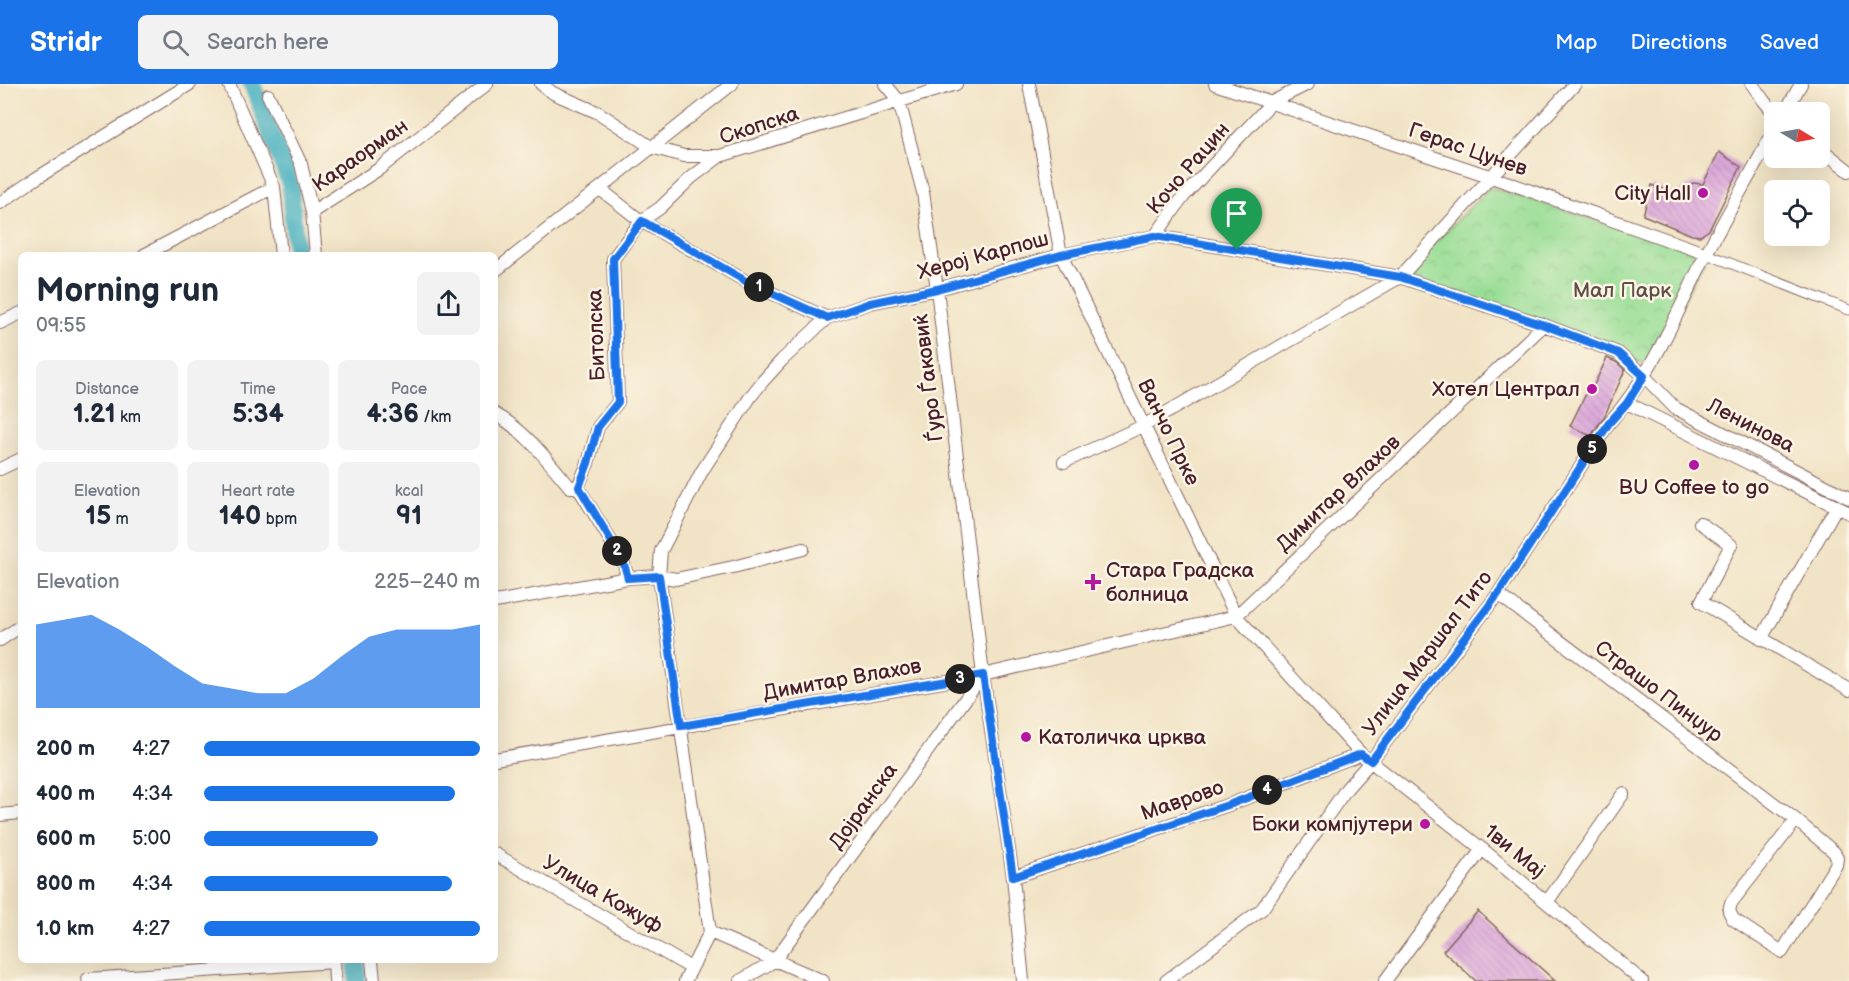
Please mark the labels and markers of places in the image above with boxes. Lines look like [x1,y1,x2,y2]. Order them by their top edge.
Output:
place label: City Hall [1614,181,1691,206]
marker: City Hall [1696,186,1710,200]
pin [1211,188,1262,250]
pin: 1 [744,272,774,302]
place label: Хотел Централ [1432,377,1580,402]
marker: Хотел Централ [1585,382,1599,396]
pin: 5 [1577,434,1607,464]
marker: BU Coffee to go [1687,458,1701,472]
place label: BU Coffee to go [1619,475,1770,500]
pin: 2 [602,536,632,566]
place label: Стара Градска болница [1106,558,1255,607]
marker: Стара Градска болница [1084,573,1102,591]
pin: 3 [945,664,975,694]
place label: Католичка црква [1038,725,1207,750]
marker: Католичка црква [1019,730,1033,744]
pin: 4 [1252,775,1282,805]
place label: Боки компјутери [1252,812,1413,837]
marker: Боки компјутери [1418,817,1432,831]

